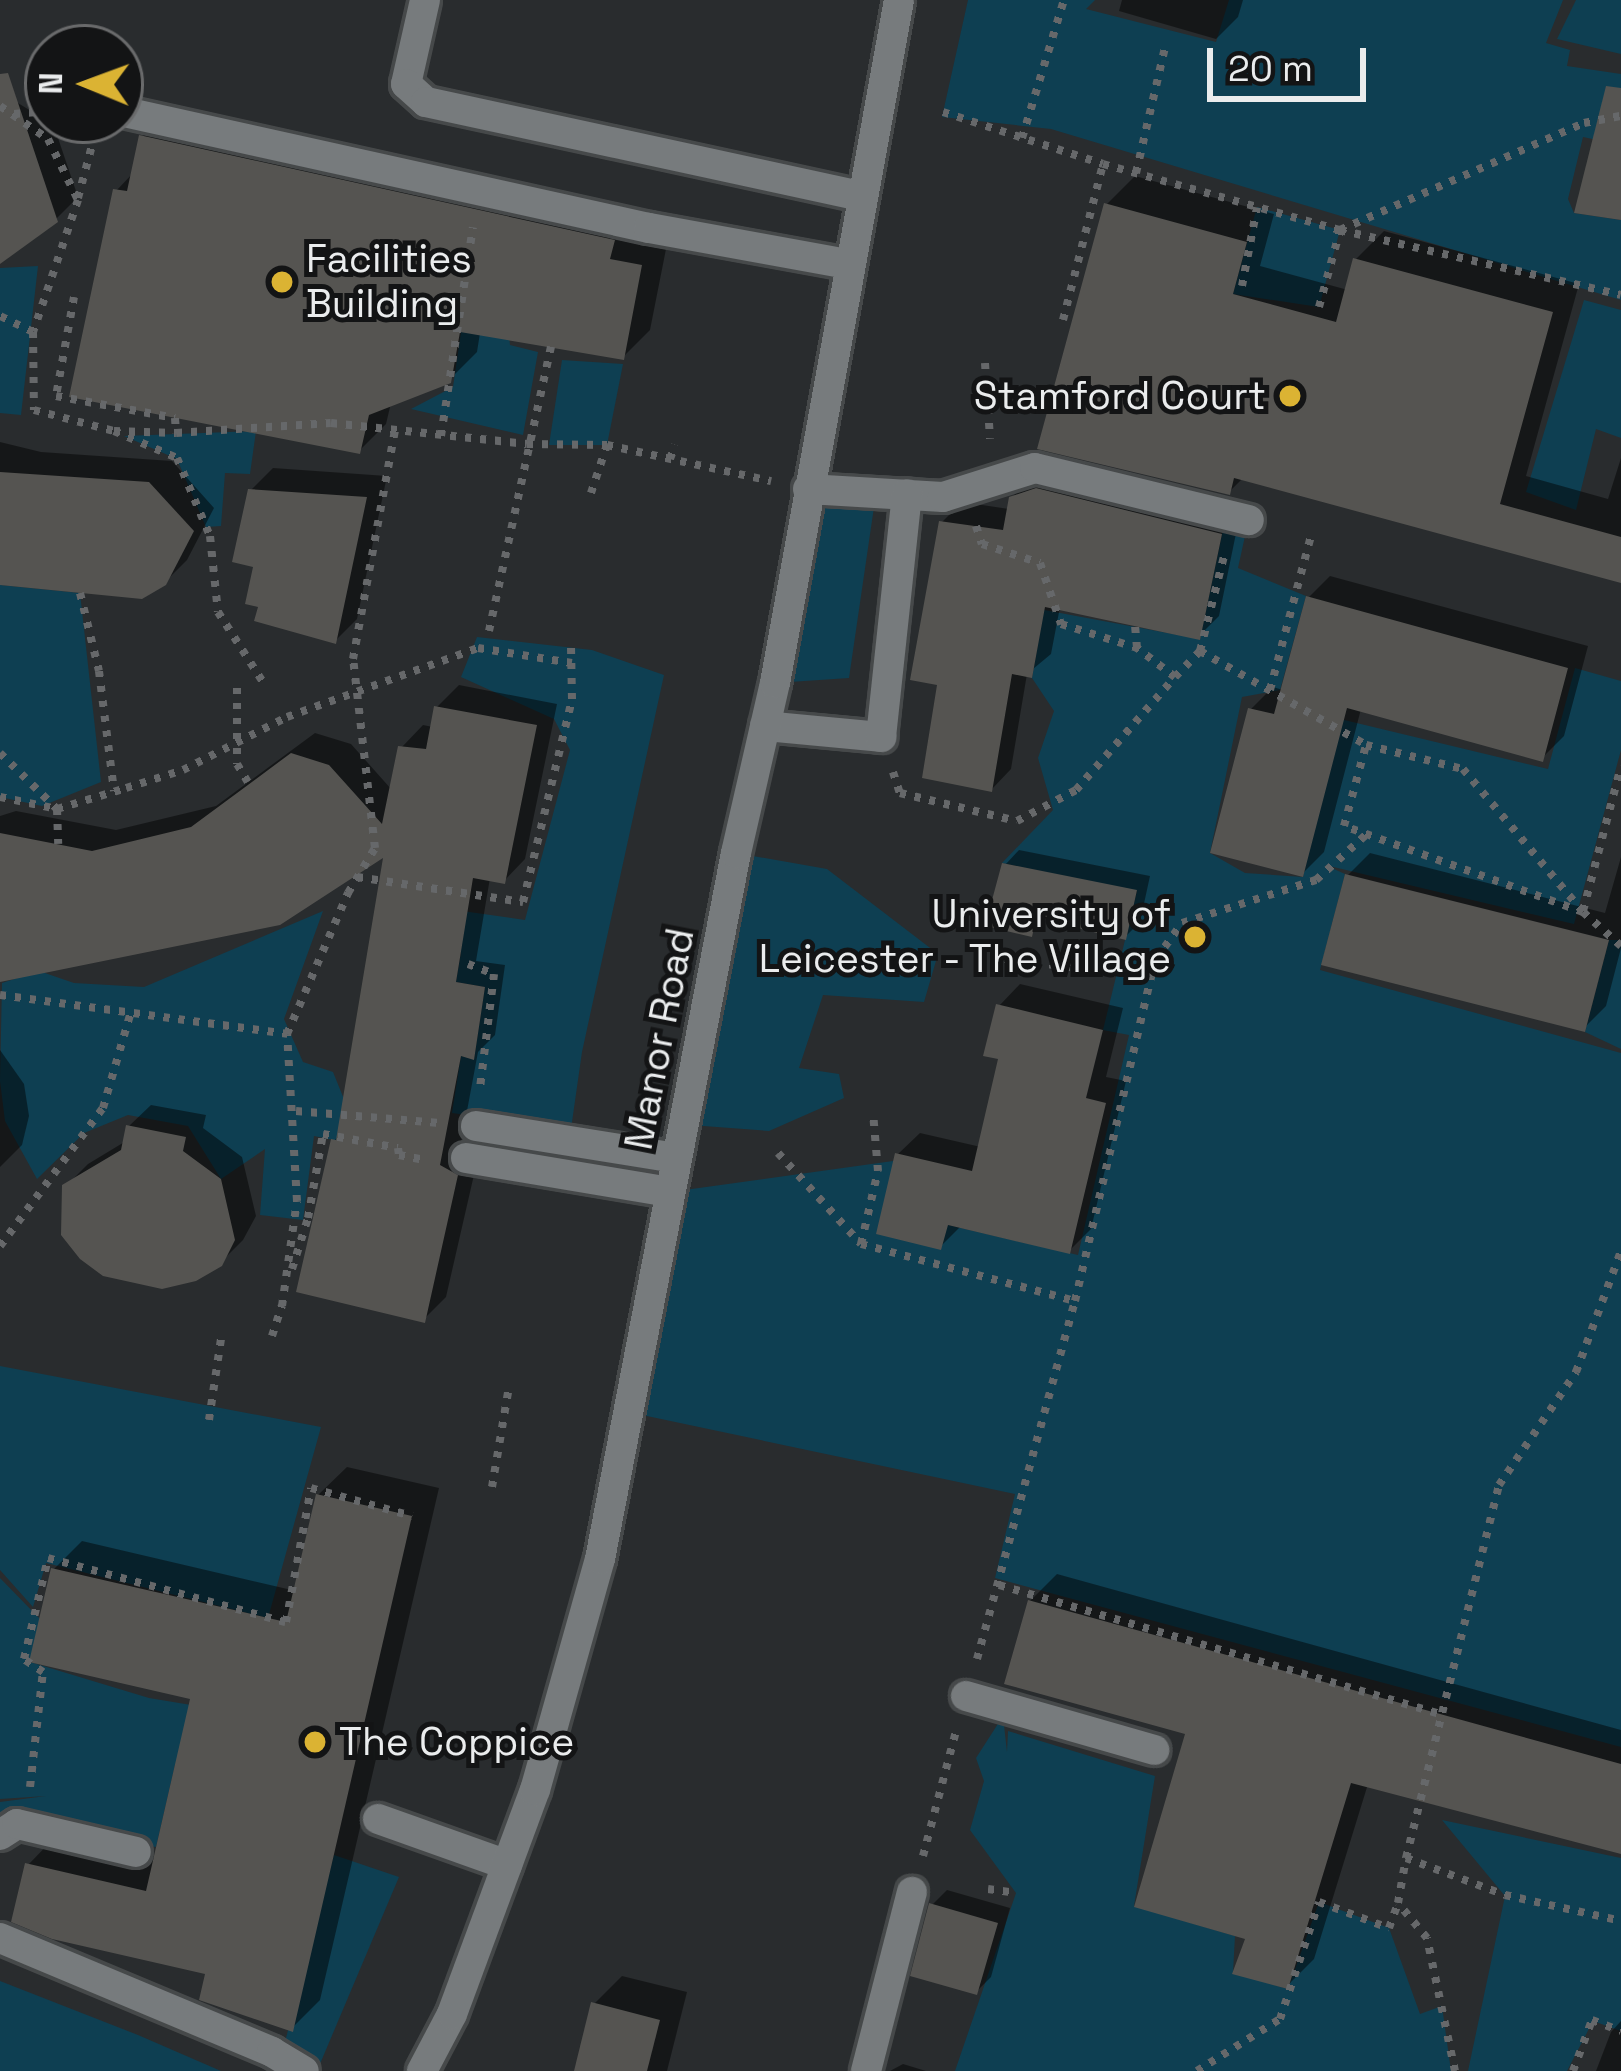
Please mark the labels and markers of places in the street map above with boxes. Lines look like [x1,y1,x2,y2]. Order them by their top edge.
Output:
place label: Facilities Building [306,237,472,328]
marker: Facilities Building [269,269,295,295]
place label: Stamford Court [974,373,1266,419]
marker: Stamford Court [1277,383,1303,409]
place label: University of Leicester - The Village [755,892,1171,983]
marker: University of Leicester - The Village [1182,924,1208,950]
place label: The Coppice [339,1719,574,1765]
marker: The Coppice [302,1729,328,1755]

